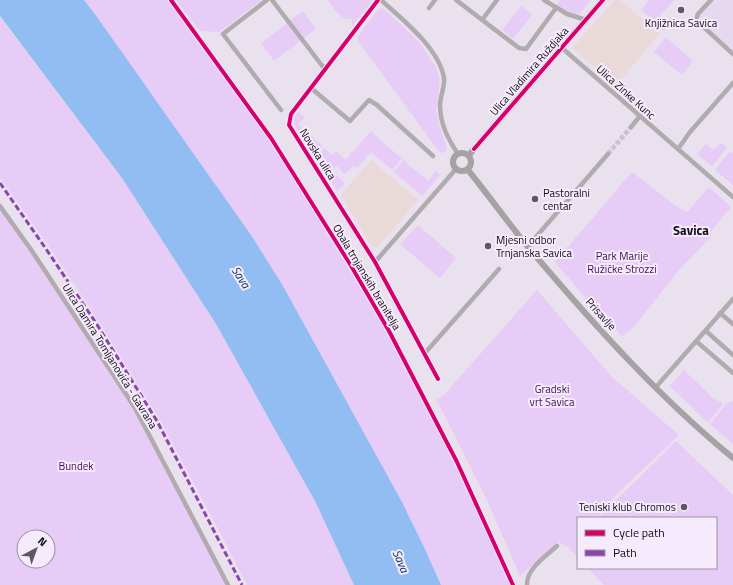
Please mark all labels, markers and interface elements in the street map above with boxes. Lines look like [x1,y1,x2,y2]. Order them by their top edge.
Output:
marker: Knjižnica Savica [676,5,686,15]
place label: Knjižnica Savica [645,15,718,31]
street label: Ulica Vladimira Ruždjaka [486,23,572,119]
street label: Ulica Zinke Kunc [593,61,659,123]
street label: Novska ulica [296,125,340,183]
place label: Pastoralni centar [543,185,590,214]
marker: Pastoralni centar [530,194,540,204]
district label: Savica [673,220,709,240]
street label: Obala trnjanskih branitelja [329,221,405,333]
place label: Mjesni odbor Trnjanska Savica [496,232,573,261]
marker: Mjesni odbor Trnjanska Savica [483,241,493,251]
park label: Park Marije Ružičke Strozzi [587,248,657,277]
water label: Sava [227,262,256,293]
street label: Ulica Damira Tomljanovića - Gavrana [59,280,162,432]
street label: Prisavlje [582,294,620,334]
park label: Gradski vrt Savica [530,381,575,410]
park label: Bundek [58,458,94,474]
place label: Teniski klub Chromos [579,499,676,515]
marker: Teniski klub Chromos [679,502,689,512]
legend [577,517,717,569]
text: Cycle path [613,523,665,542]
north arrow [16,529,56,569]
text: N [34,533,51,550]
text: Path [613,543,637,562]
water label: Sava [388,547,415,576]

